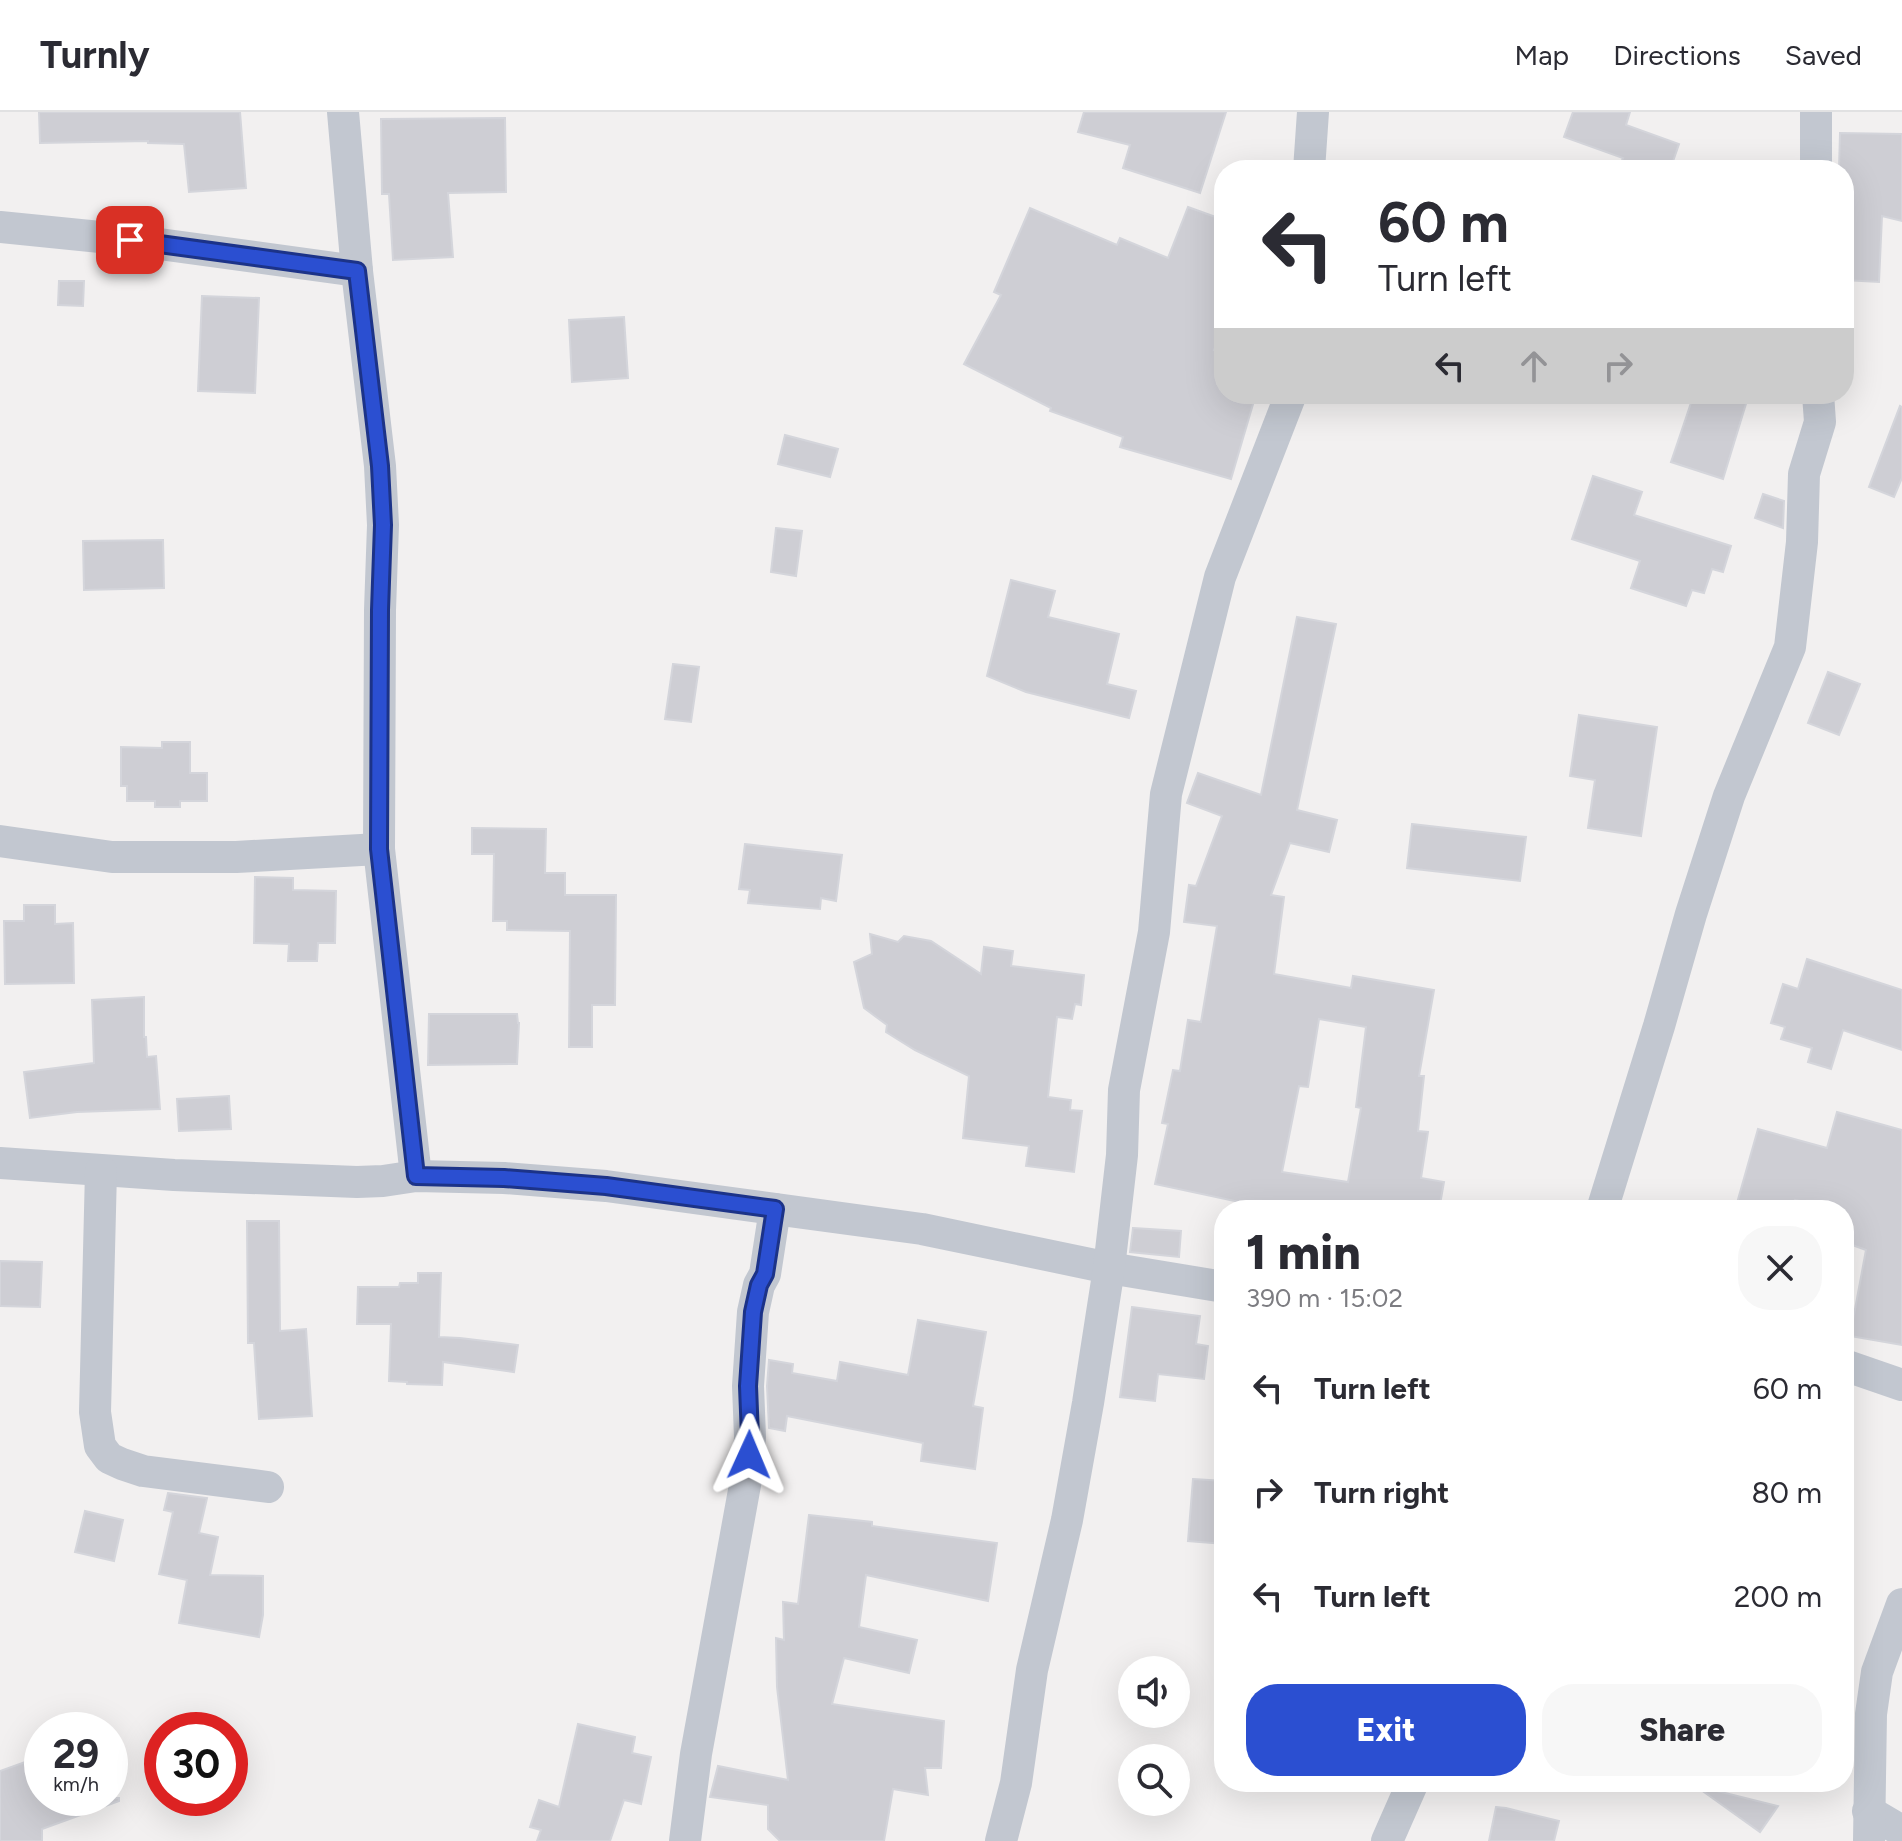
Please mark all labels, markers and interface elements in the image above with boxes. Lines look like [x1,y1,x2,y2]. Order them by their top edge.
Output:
text: Turnly [40,32,150,78]
text: Map [1515,38,1569,72]
text: Directions [1613,38,1741,72]
text: Saved [1785,38,1862,72]
text: 60 m [1378,189,1509,256]
icon: left [1246,192,1350,296]
pin [96,206,164,274]
icon: arrive [108,218,152,262]
text: Turn left [1378,257,1512,300]
icon: left [1428,344,1472,388]
icon: ahead [1512,344,1556,388]
icon: right [1596,344,1640,388]
text: 1 min [1246,1223,1361,1281]
button: close [1738,1226,1822,1310]
text: 390 m · 15:02 [1246,1282,1403,1314]
icon: left [1246,1366,1290,1410]
text: Turn left [1314,1370,1431,1407]
text: 60 m [1753,1370,1822,1407]
position arrow [707,1413,791,1497]
icon: right [1246,1470,1290,1514]
text: Turn right [1314,1474,1449,1511]
text: 80 m [1751,1474,1822,1511]
icon: left [1246,1574,1290,1618]
text: Turn left [1314,1578,1431,1615]
text: 200 m [1734,1578,1822,1615]
map controls [1118,1656,1190,1816]
button: sound [1118,1656,1190,1728]
button: Exit [1246,1684,1526,1776]
button: Share [1542,1684,1822,1776]
speed limit sign: 30 [144,1712,248,1816]
text: 29 [53,1730,99,1778]
button: search [1118,1744,1190,1816]
text: km/h [53,1772,99,1796]

